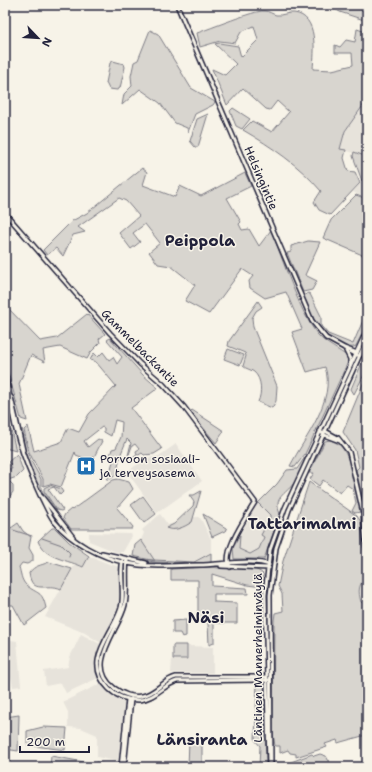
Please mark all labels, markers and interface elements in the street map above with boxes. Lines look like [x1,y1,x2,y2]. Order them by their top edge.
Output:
north arrow [18,18,58,58]
text: N [38,35,55,49]
street label: Helsingintie [240,144,282,213]
district label: Peippola [165,230,235,251]
street label: Gammelbackantie [98,306,183,391]
place label: Porvoon sosiaali- ja terveysasema [99,451,201,481]
hospital icon: Porvoon sosiaali- ja terveysasema [75,455,97,477]
district label: Tattarimalmi [248,513,356,534]
street label: Läntinen Mannerheiminväylä [250,573,266,743]
district label: Näsi [188,607,224,628]
scale bar [20,728,89,754]
district label: Länsiranta [156,729,248,750]
text: 200 m [26,734,65,750]

